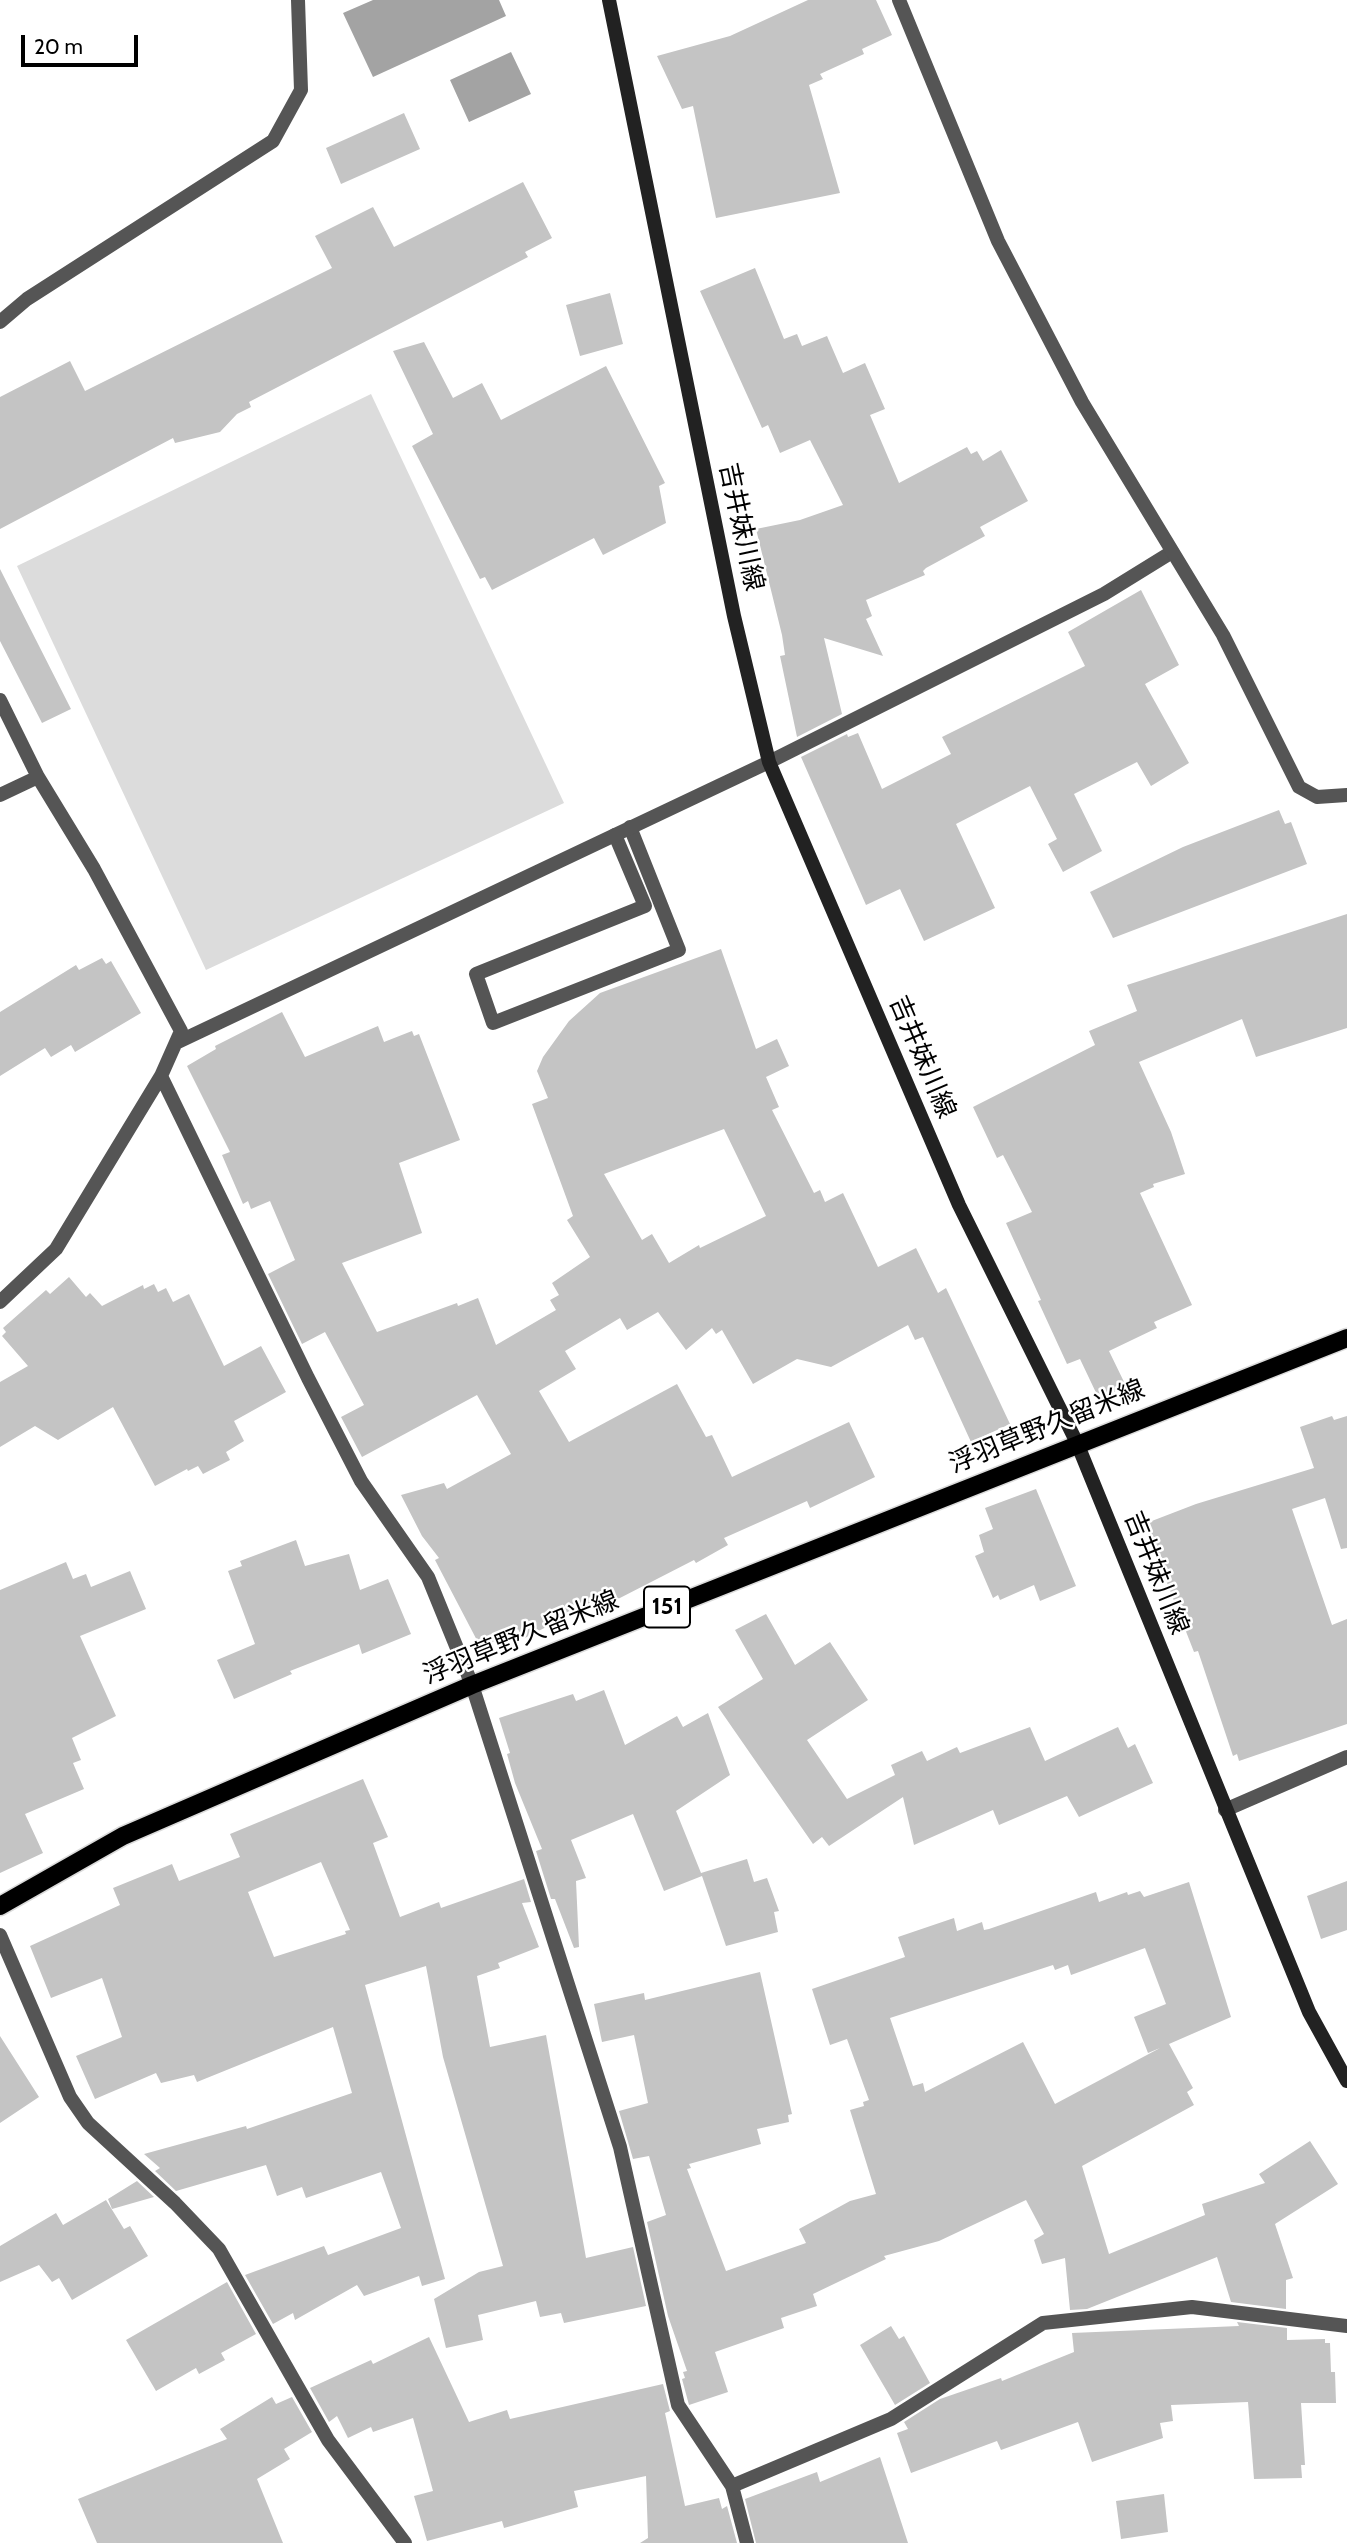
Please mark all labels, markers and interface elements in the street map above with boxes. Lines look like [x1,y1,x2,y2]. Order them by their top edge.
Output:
scale bar [24,21,142,65]
text: 20 m [34,34,83,59]
street label: 吉井妹川線 [712,460,770,594]
street label: 吉井妹川線 [882,991,962,1123]
street label: 浮羽草野久留米線 [945,1374,1149,1480]
street label: 吉井妹川線 [1117,1507,1195,1639]
street label: 浮羽草野久留米線 [419,1585,623,1691]
road number: 151 [644,1587,690,1628]

